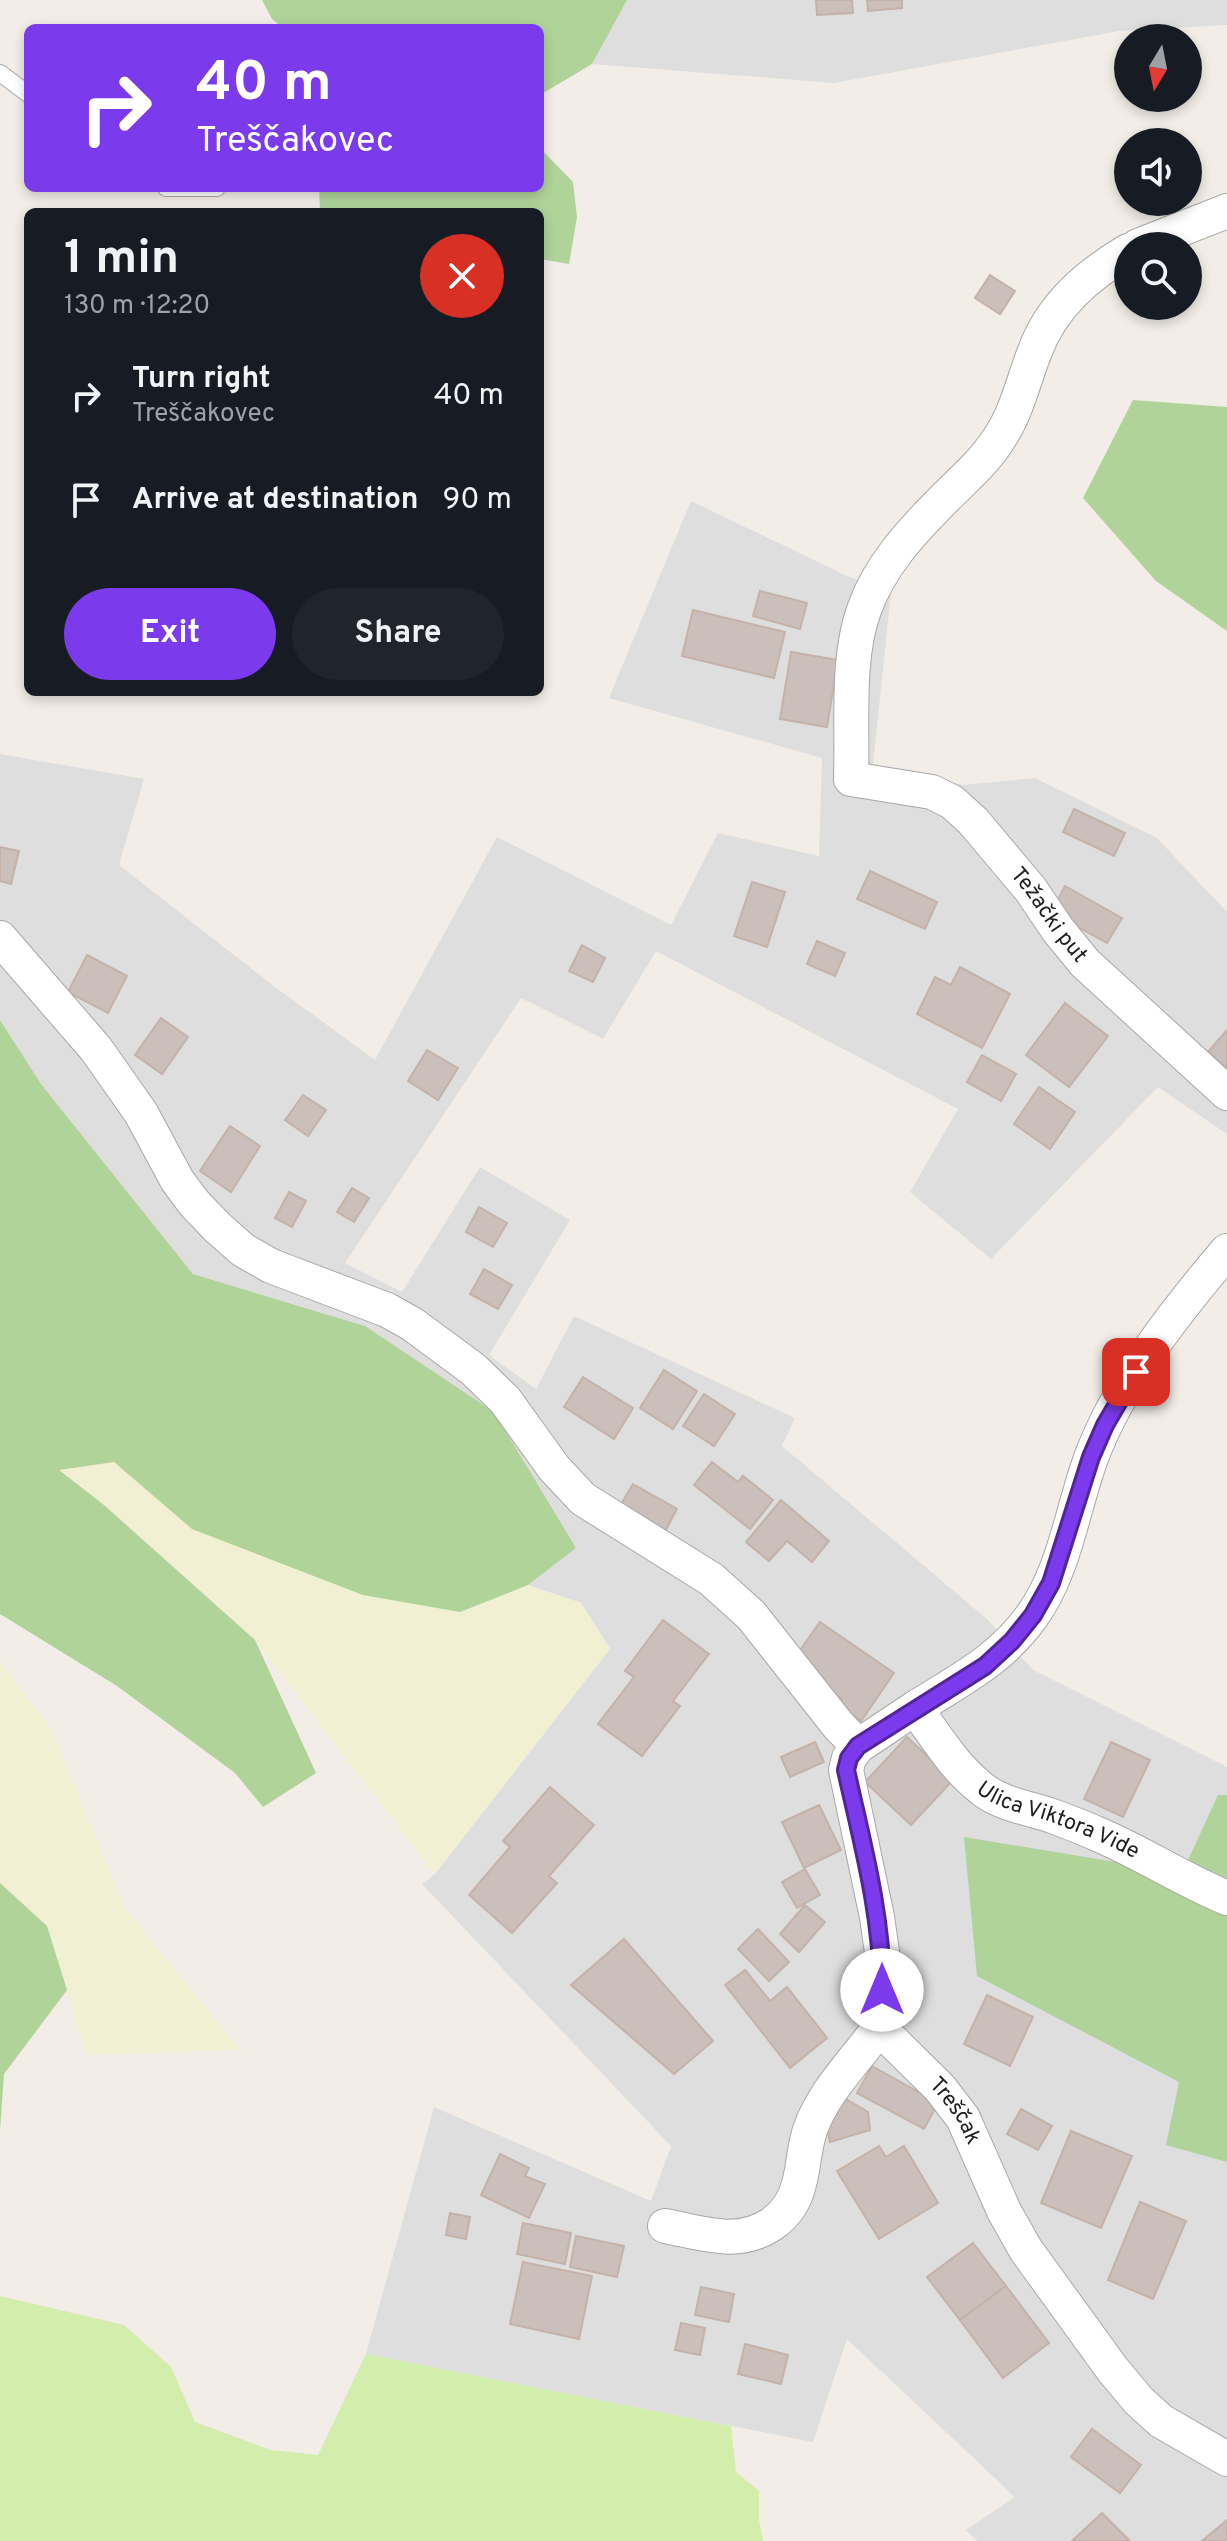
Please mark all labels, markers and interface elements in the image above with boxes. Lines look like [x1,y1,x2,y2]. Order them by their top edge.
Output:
north arrow [1114,24,1202,112]
map controls [1114,24,1202,320]
text: 40 m [196,50,332,120]
icon: right [64,56,168,160]
text: Treščakovec [196,119,394,165]
button: sound [1114,128,1202,216]
text: 1 min [64,230,179,290]
button: search [1114,232,1202,320]
button: close [420,234,504,318]
text: 130 m · 12:20 [64,290,210,323]
text: Turn right [132,361,270,398]
icon: right [64,374,108,418]
text: 40 m [434,378,504,415]
text: Treščakovec [132,398,275,431]
icon: arrive [64,478,108,522]
text: Arrive at destination [132,482,418,519]
text: 90 m [442,482,512,519]
button: Exit [64,588,276,680]
button: Share [292,588,504,680]
street label: Težački put [1004,862,1093,968]
pin [1102,1338,1170,1406]
icon: arrive [1114,1350,1158,1394]
street label: Ulica Viktora Vide [971,1776,1144,1865]
position arrow [840,1948,924,2032]
street label: Treščak [924,2071,986,2149]

